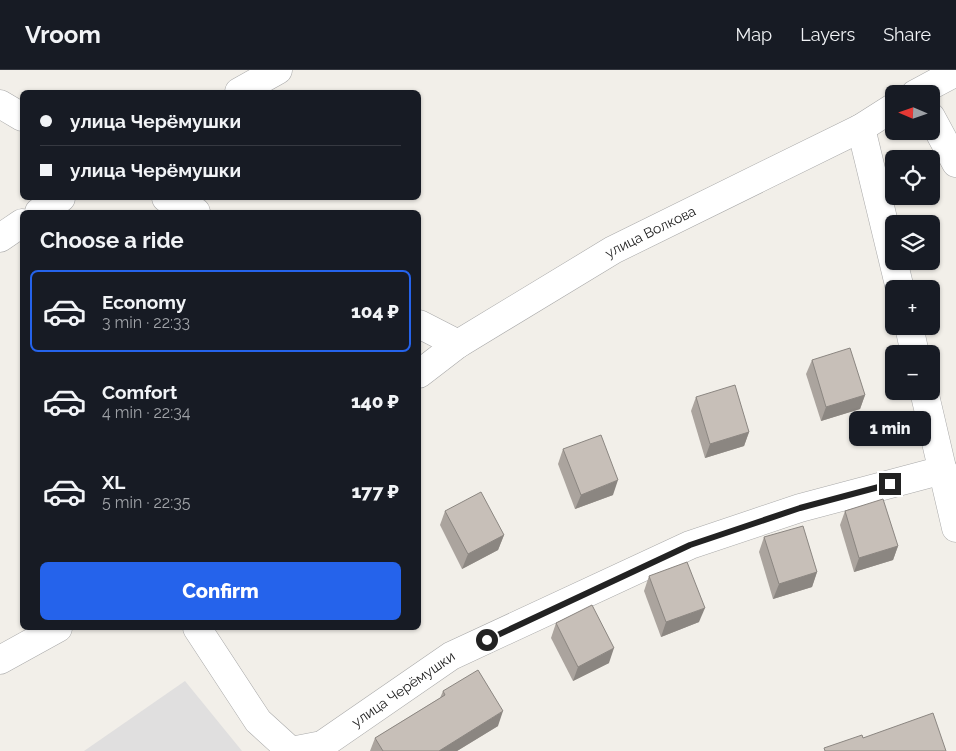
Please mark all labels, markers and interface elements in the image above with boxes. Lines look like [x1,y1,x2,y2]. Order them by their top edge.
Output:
text: Vroom [25,20,101,49]
text: Map [736,24,772,45]
text: Layers [800,24,855,45]
text: Share [883,24,931,45]
north arrow [885,85,940,140]
map controls [885,85,940,400]
text: улица Черёмушки [70,110,241,132]
button: locate [885,150,940,205]
text: улица Черёмушки [70,159,241,181]
street label: улица Волкова [602,203,698,261]
button: layers [885,215,940,270]
text: Choose a ride [40,227,184,253]
button: + [885,280,940,335]
icon: car [42,289,87,334]
text: Economy [102,291,186,313]
text: 104 ₽ [351,300,399,322]
text: 3 min · 22:33 [102,313,190,332]
button: − [885,345,940,400]
icon: car [42,379,87,424]
text: Comfort [102,381,177,403]
text: 140 ₽ [351,390,399,412]
text: 4 min · 22:34 [102,403,190,422]
callout: 1 min [849,412,931,446]
text: 1 min [869,419,911,438]
icon: car [42,469,87,514]
text: XL [102,471,125,493]
route end [879,473,901,495]
text: 177 ₽ [352,480,399,502]
text: 5 min · 22:35 [102,493,190,512]
button: Confirm [40,562,401,620]
route start [476,629,498,651]
street label: улица Черёмушки [349,648,458,730]

